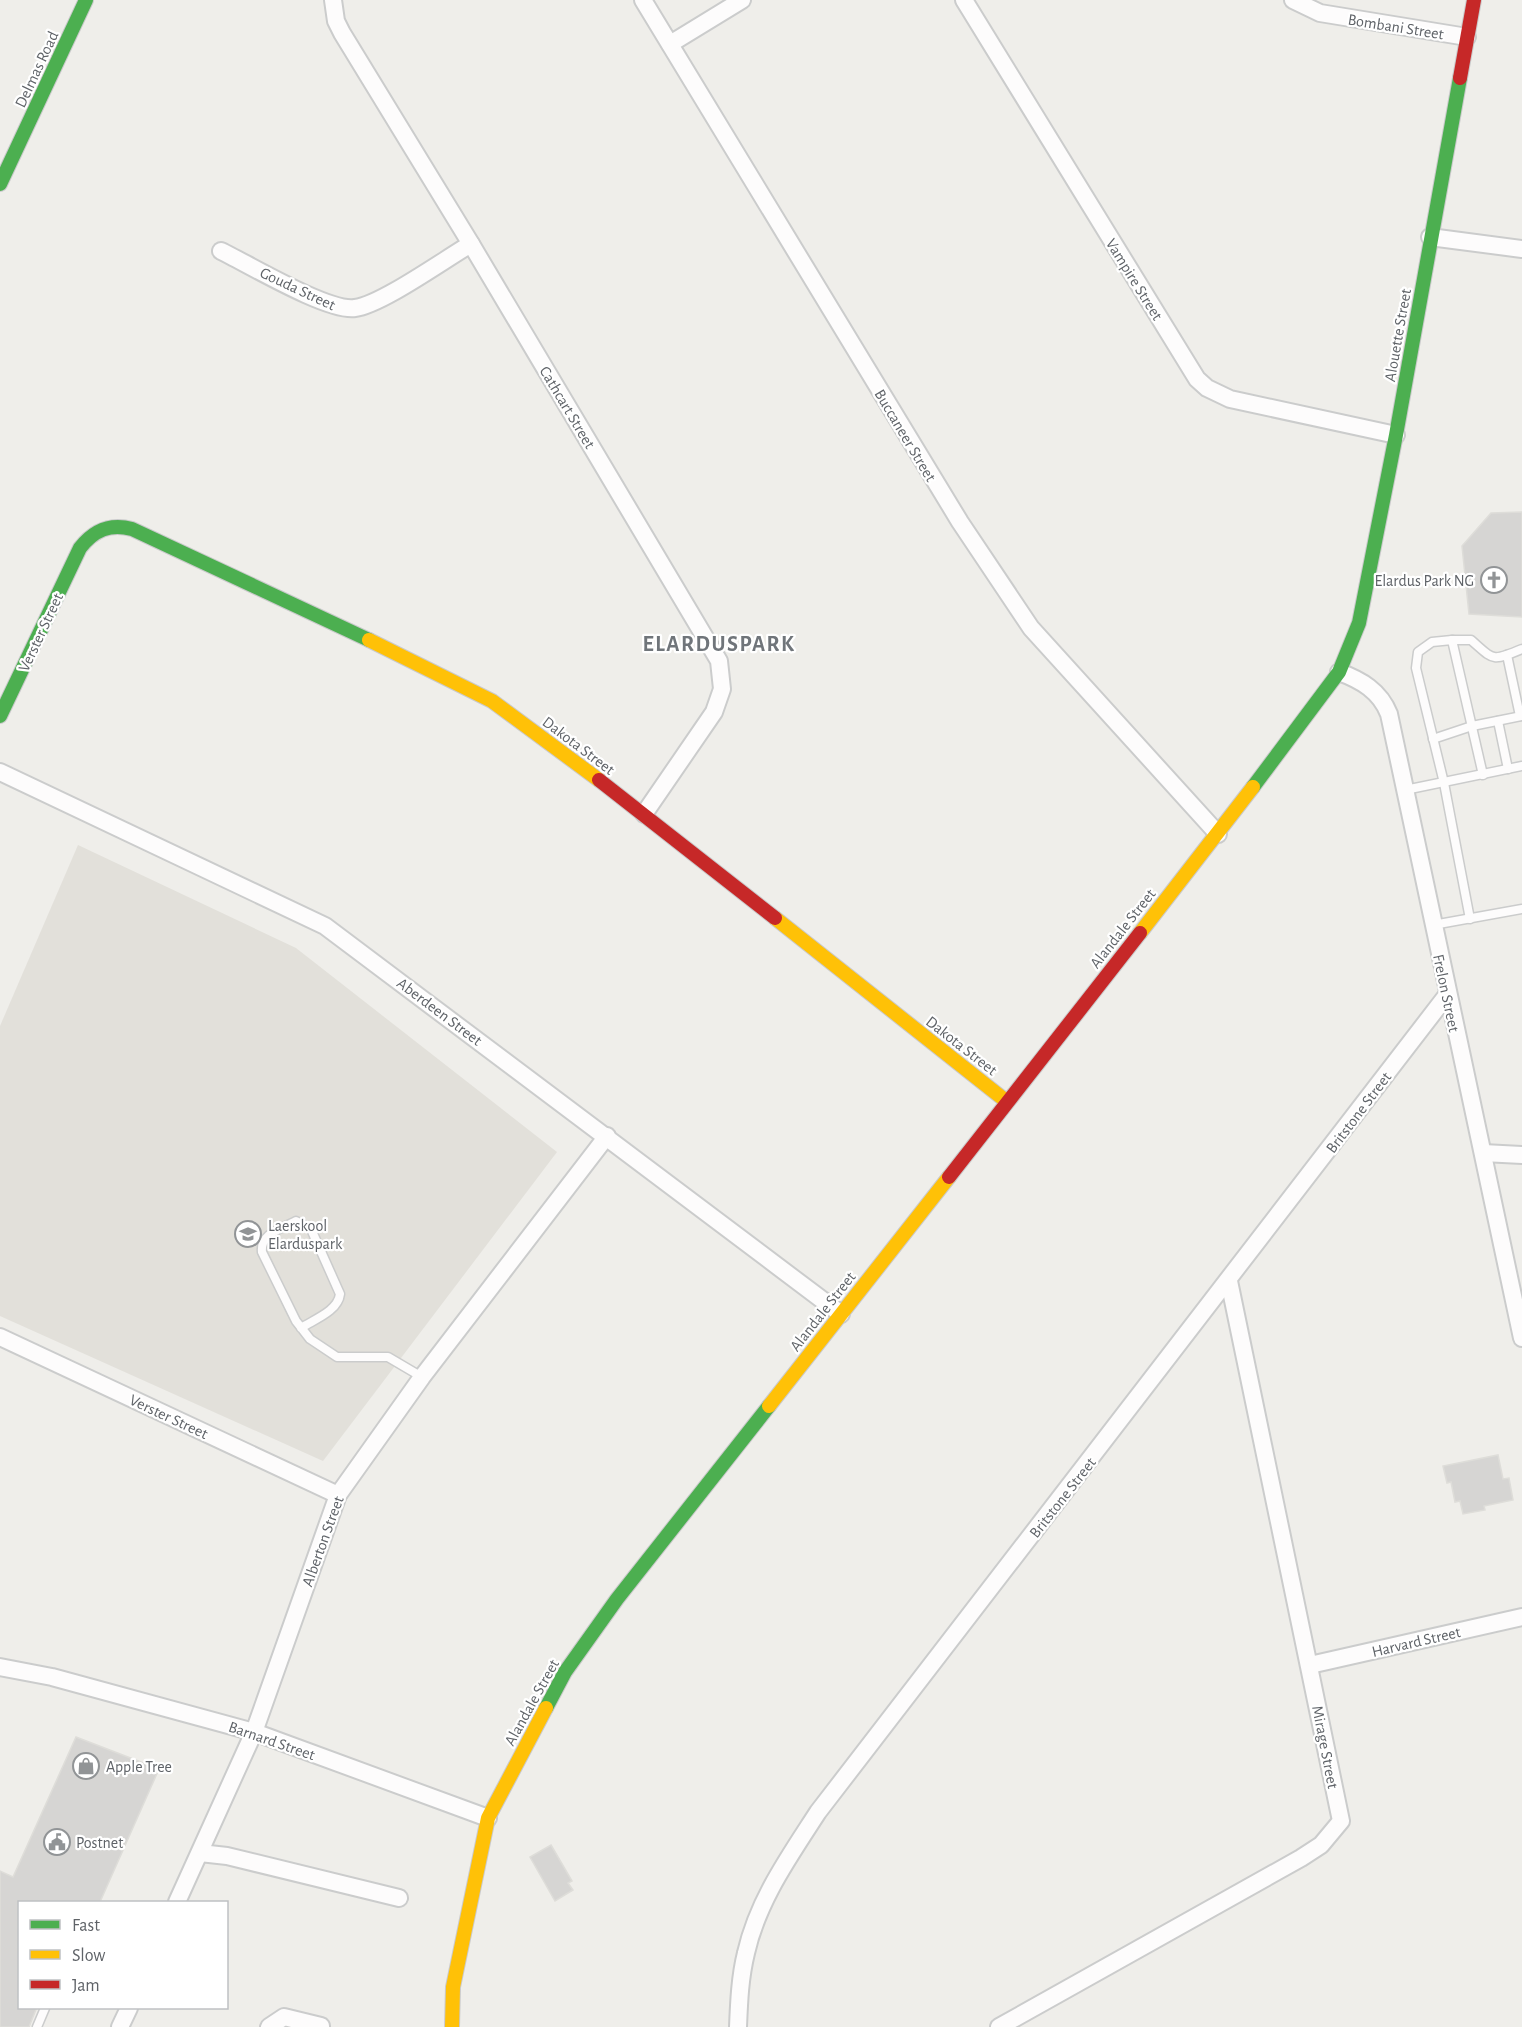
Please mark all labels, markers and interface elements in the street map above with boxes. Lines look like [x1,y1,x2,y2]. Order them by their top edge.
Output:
street label: Bombani Street [1347,12,1445,42]
street label: Delmas Road [12,29,62,110]
street label: Vampire Street [1103,236,1166,323]
street label: Gouda Street [257,264,338,313]
street label: Alouette Street [1382,287,1414,383]
street label: Cathcart Street [536,364,598,451]
street label: Buccaneer Street [871,387,939,484]
church icon: Elardus Park NG [1479,565,1509,595]
place label: Elardus Park NG [1374,573,1474,589]
street label: Verster Street [16,591,66,674]
district label: ELARDUSPARK [643,633,795,655]
street label: Dakota Street [539,714,617,778]
street label: Alandale Street [1087,886,1159,971]
street label: Frelon Street [1430,953,1462,1034]
street label: Aberdeen Street [394,975,485,1049]
street label: Dakota Street [923,1013,1000,1078]
street label: Britstone Street [1323,1069,1394,1156]
place label: Laerskool Elarduspark [268,1218,343,1252]
school or university icon: Laerskool Elarduspark [233,1219,263,1249]
street label: Alandale Street [787,1269,859,1354]
street label: Verster Street [127,1392,210,1442]
street label: Britstone Street [1027,1454,1099,1541]
street label: Alberton Street [299,1494,347,1589]
street label: Harvard Street [1370,1624,1462,1660]
street label: Alandale Street [502,1657,562,1748]
street label: Mirage Street [1309,1704,1341,1790]
street label: Barnard Street [226,1719,317,1763]
shop icon: Apple Tree [71,1751,101,1781]
place label: Apple Tree [106,1759,172,1775]
public building icon: Postnet [42,1827,72,1857]
place label: Postnet [76,1835,123,1851]
legend [18,1901,228,2009]
text: Fast [72,1917,100,1935]
text: Slow [72,1947,105,1965]
text: Jam [72,1977,100,1995]

